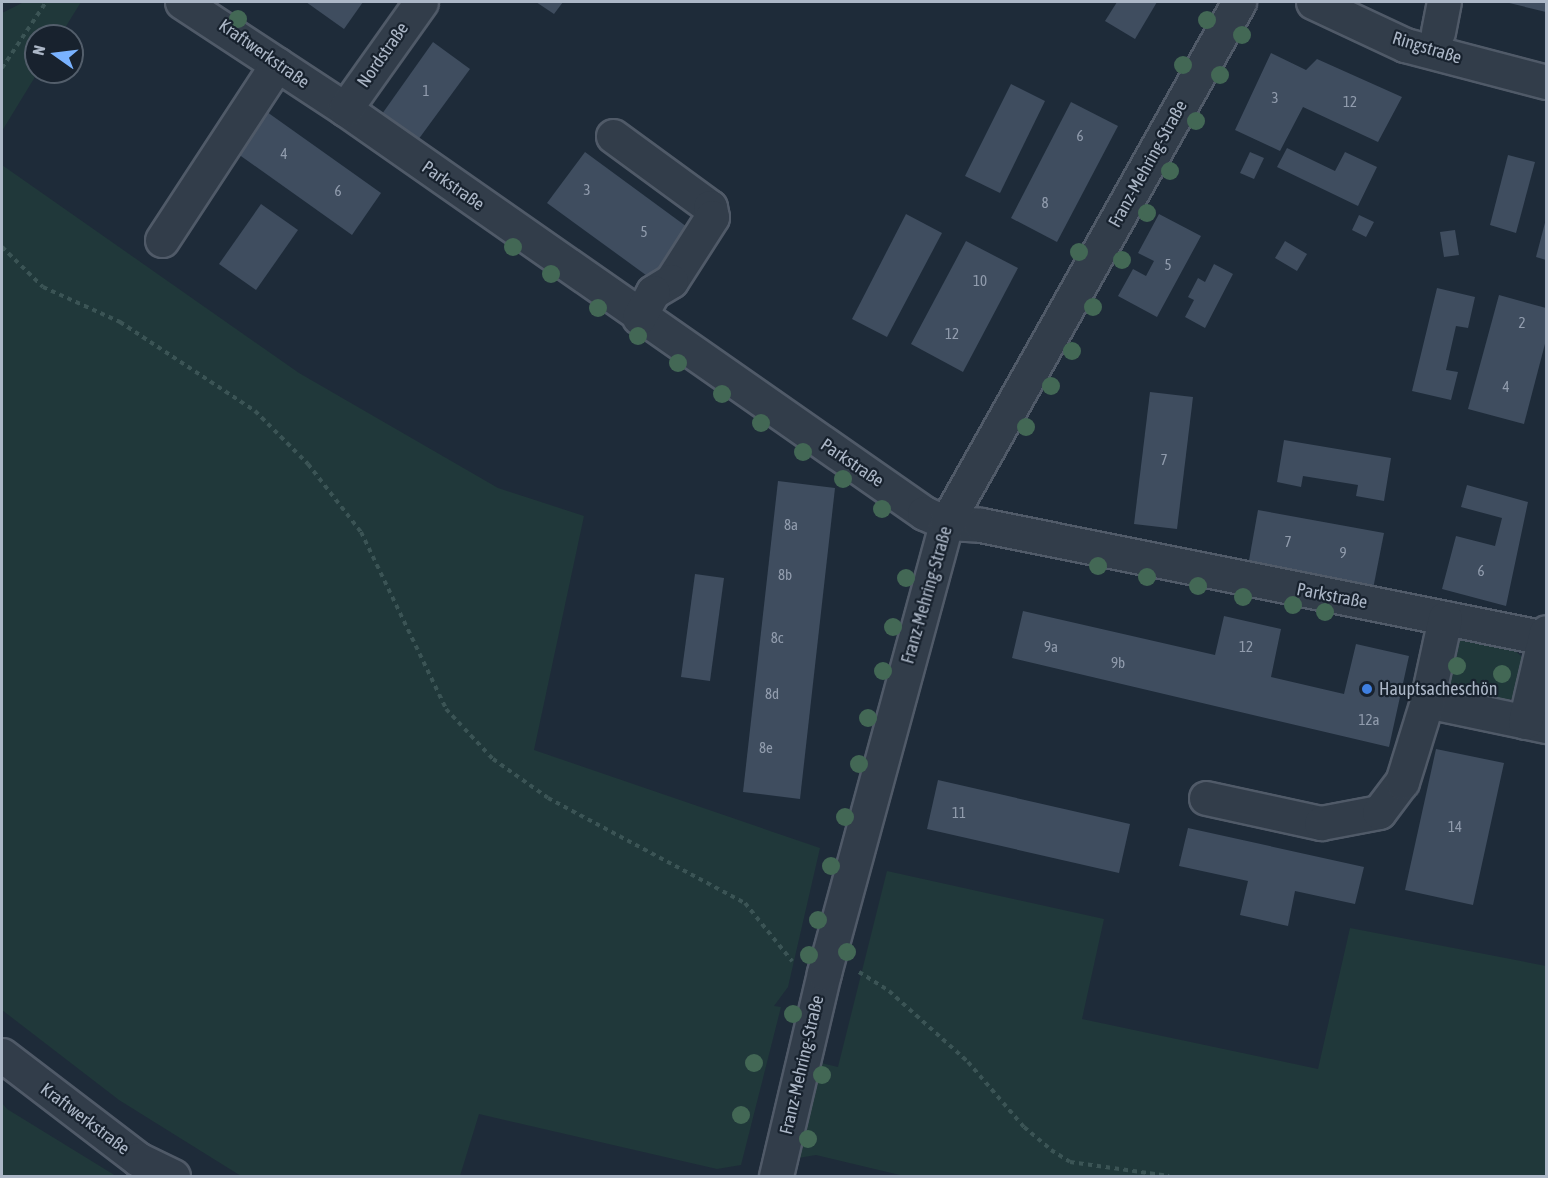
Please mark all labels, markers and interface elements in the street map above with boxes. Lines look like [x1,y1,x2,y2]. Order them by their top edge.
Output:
street label: Kraftwerkstraße [214,15,314,93]
street label: Nordstraße [353,18,413,92]
north arrow [24,24,84,84]
street label: Ringstraße [1390,27,1464,69]
text: N [29,43,48,57]
house number: 1 [422,82,430,100]
house number: 3 [1271,89,1279,107]
house number: 12 [1343,93,1357,111]
street label: Franz-Mehring-Straße [1104,97,1192,231]
house number: 6 [1076,127,1084,145]
house number: 4 [280,145,288,163]
street label: Parkstraße [418,157,488,215]
house number: 3 [583,181,591,199]
house number: 6 [334,182,342,200]
house number: 8 [1041,194,1049,212]
house number: 5 [640,223,648,241]
house number: 5 [1164,256,1172,274]
house number: 10 [973,272,987,290]
house number: 2 [1518,314,1526,332]
house number: 12 [945,325,959,343]
house number: 4 [1502,378,1510,396]
street label: Parkstraße [816,434,888,492]
house number: 7 [1160,451,1168,469]
house number: 8a [784,516,798,534]
street label: Franz-Mehring-Straße [897,524,957,666]
house number: 7 [1284,533,1292,551]
house number: 9 [1339,544,1347,562]
house number: 6 [1477,562,1485,580]
house number: 8b [778,566,792,584]
street label: Parkstraße [1295,579,1369,613]
house number: 8c [771,629,783,647]
house number: 9a [1044,638,1058,656]
house number: 12 [1239,638,1253,656]
house number: 9b [1111,654,1125,672]
place label: Hauptsacheschön [1379,678,1497,700]
marker: Hauptsacheschön [1360,682,1374,696]
house number: 8d [765,685,779,703]
house number: 12a [1358,711,1380,729]
house number: 8e [759,739,773,757]
house number: 11 [952,804,966,822]
house number: 14 [1448,818,1462,836]
street label: Franz-Mehring-Straße [776,993,828,1137]
street label: Kraftwerkstraße [36,1079,134,1159]

